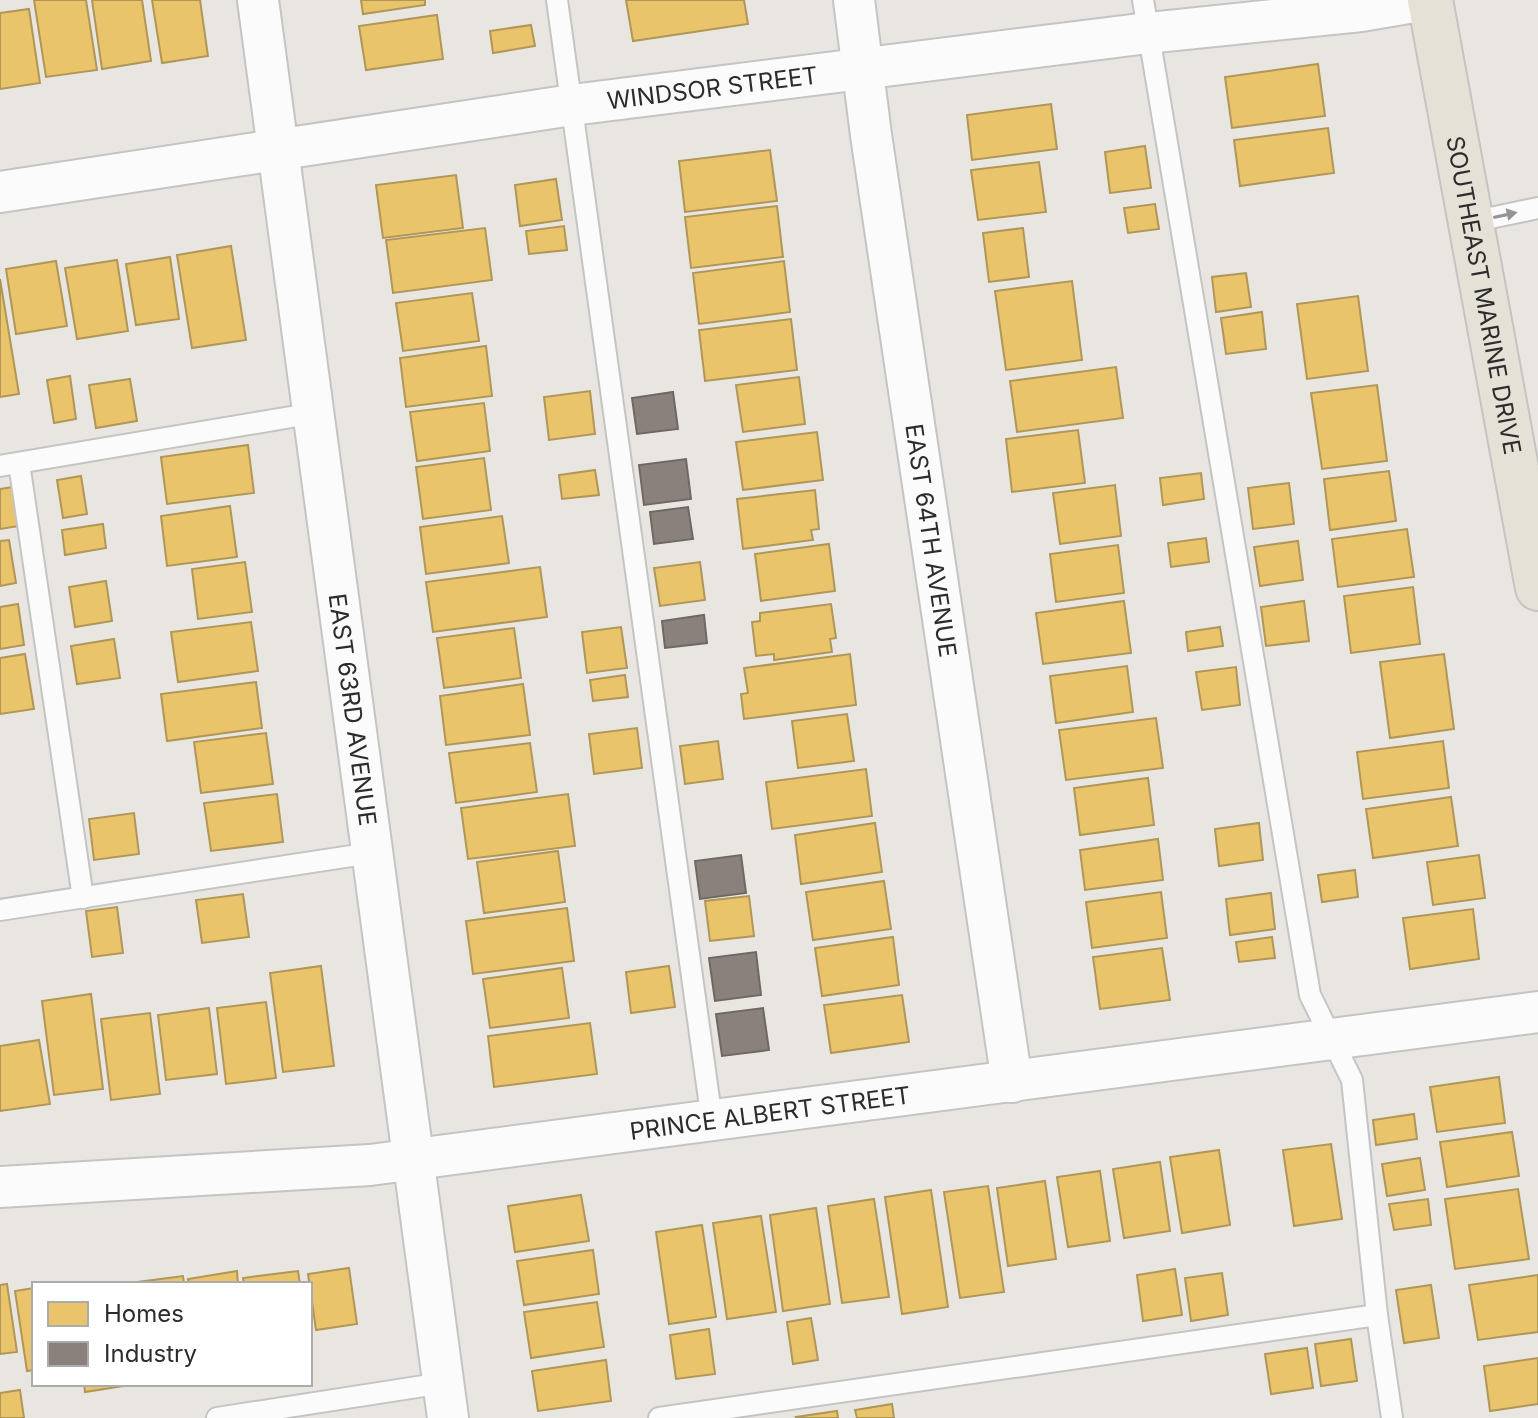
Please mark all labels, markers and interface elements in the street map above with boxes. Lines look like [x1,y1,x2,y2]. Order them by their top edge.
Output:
street label: WINDSOR STREET [605,60,819,115]
street label: SOUTHEAST MARINE DRIVE [1441,133,1528,457]
one-way arrow [1492,208,1517,220]
street label: EAST 64TH AVENUE [900,422,963,659]
street label: EAST 63RD AVENUE [323,592,383,828]
street label: PRINCE ALBERT STREET [628,1080,912,1145]
legend [32,1282,312,1386]
text: Homes [104,1299,184,1328]
text: Industry [104,1339,197,1368]

